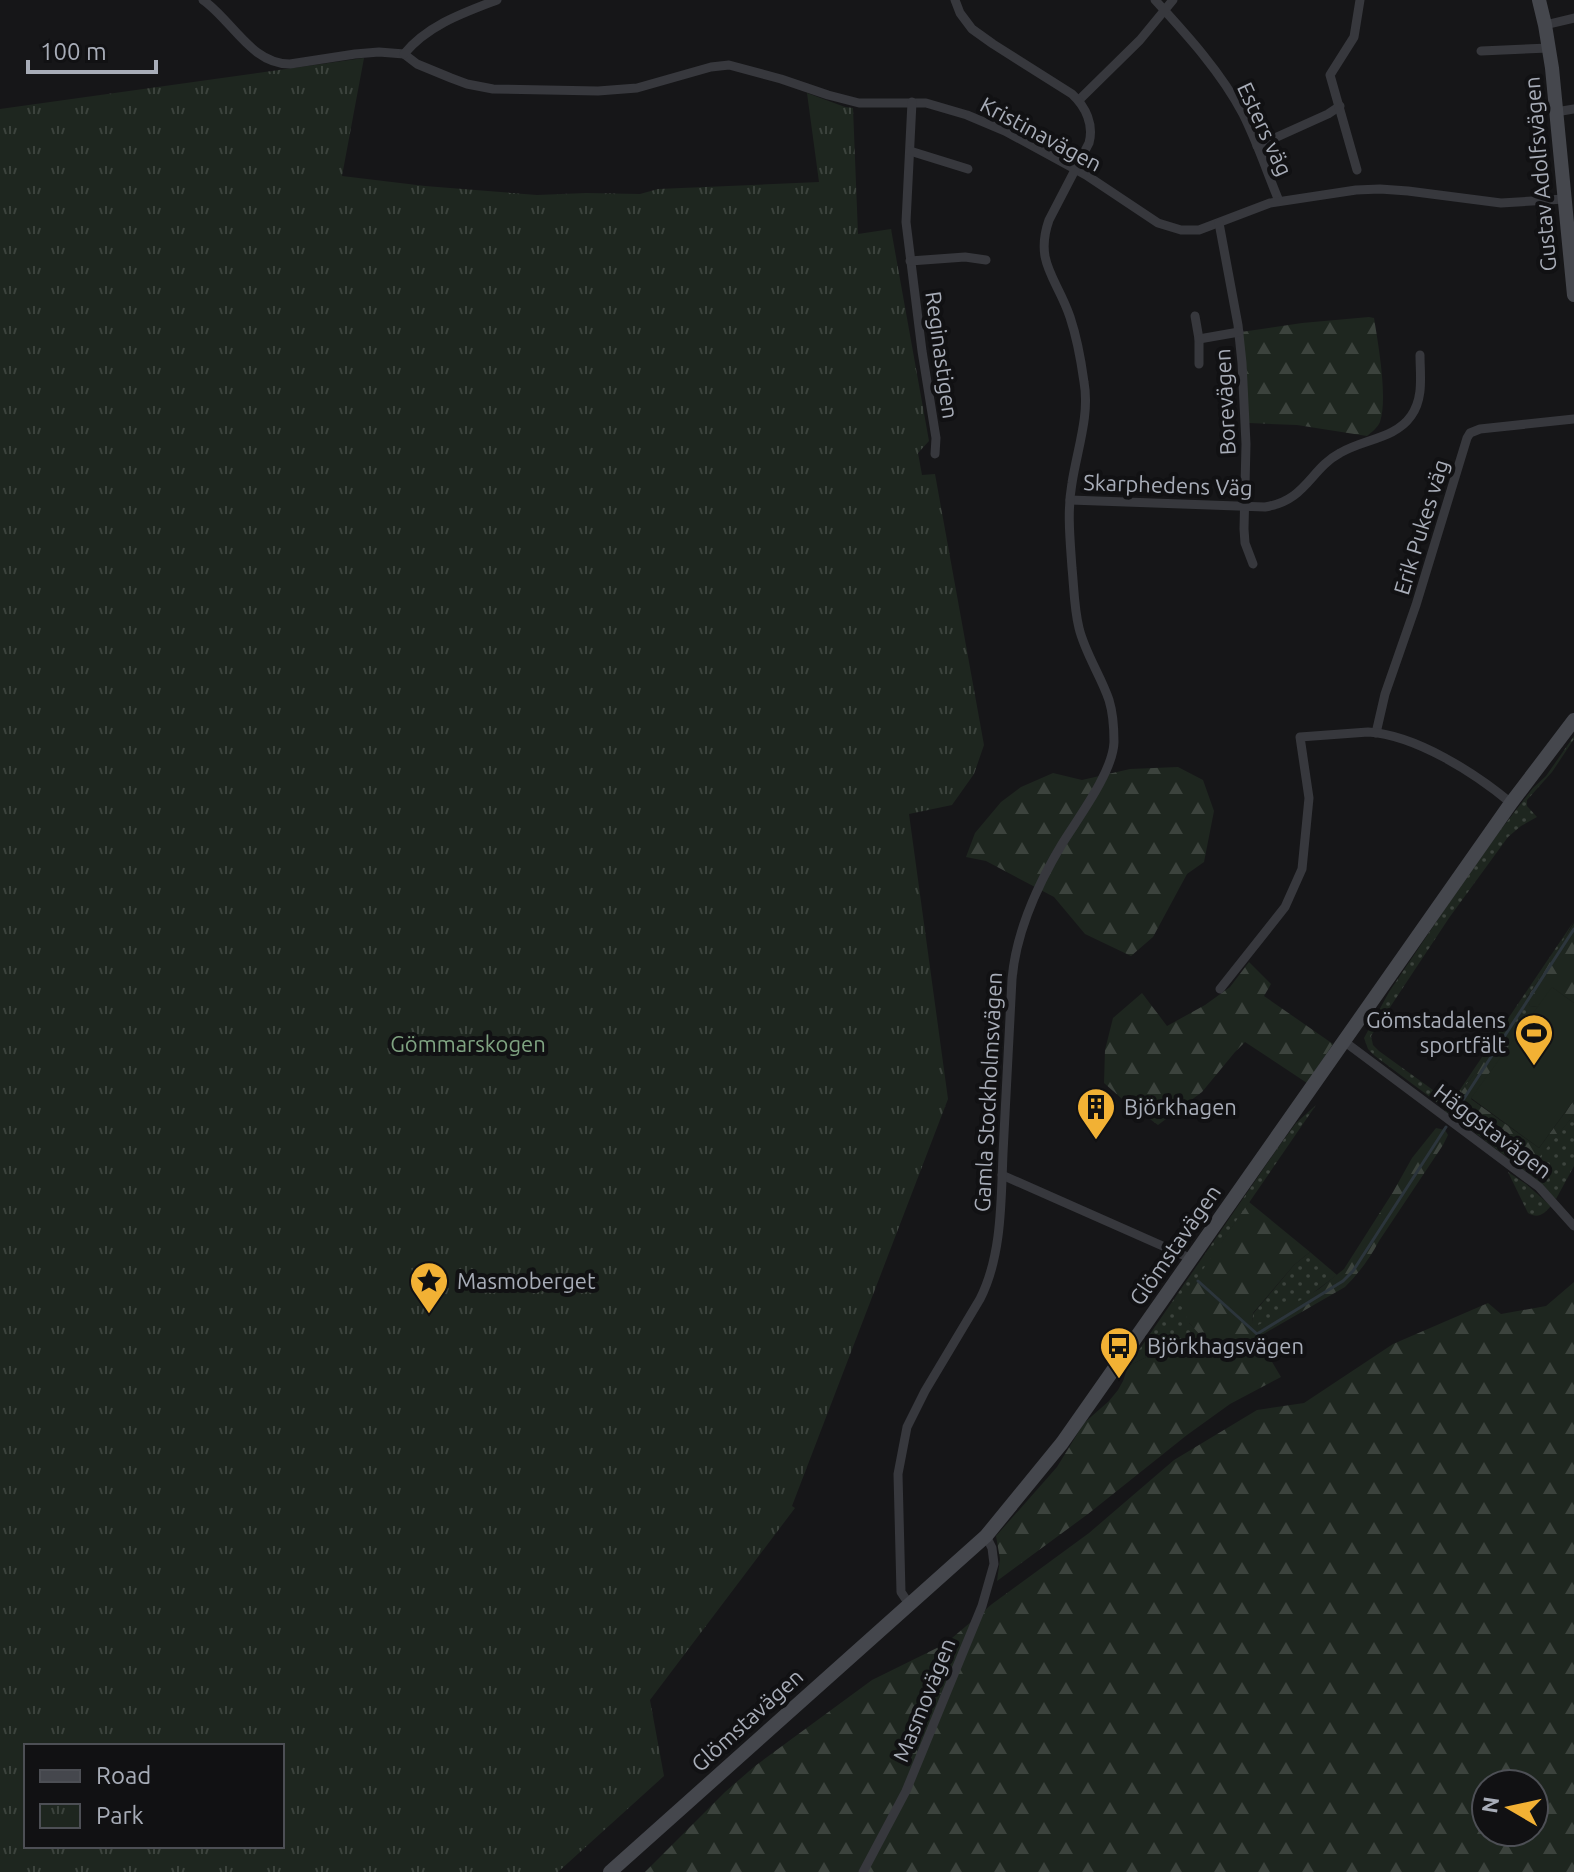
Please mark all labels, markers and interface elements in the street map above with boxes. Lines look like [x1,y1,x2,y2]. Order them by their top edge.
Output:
scale bar [28,24,156,74]
text: 100 m [40,38,107,65]
street label: Gustav Adolfsvägen [1519,76,1560,272]
street label: Esters väg [1233,78,1298,179]
street label: Kristinavägen [976,91,1106,176]
street label: Reginastigen [921,290,964,420]
street label: Borevägen [1209,348,1240,456]
street label: Erik Pukes väg [1388,456,1453,597]
street label: Skarphedens Väg [1083,469,1253,500]
street label: Gamla Stockholmsvägen [969,971,1006,1213]
place label: Gömstadalens sportfält [1366,1007,1506,1057]
sports icon: Gömstadalens sportfält [1513,1012,1555,1067]
park label: Gömmarskogen [390,1031,546,1056]
street label: Häggstavägen [1430,1078,1557,1183]
building icon: Björkhagen [1075,1086,1117,1141]
place label: Björkhagen [1124,1094,1237,1119]
street label: Glömstavägen [1124,1180,1225,1310]
place icon: Masmoberget [408,1260,450,1315]
place label: Masmoberget [457,1268,596,1293]
bus stop icon: Björkhagsvägen [1098,1325,1140,1380]
place label: Björkhagsvägen [1147,1333,1304,1358]
street label: Masmovägen [887,1634,960,1765]
street label: Glömstavägen [686,1663,807,1776]
legend [24,1744,284,1848]
text: Road [96,1762,151,1789]
north arrow [1470,1768,1550,1848]
text: N [1476,1795,1503,1815]
text: Park [96,1802,144,1829]

